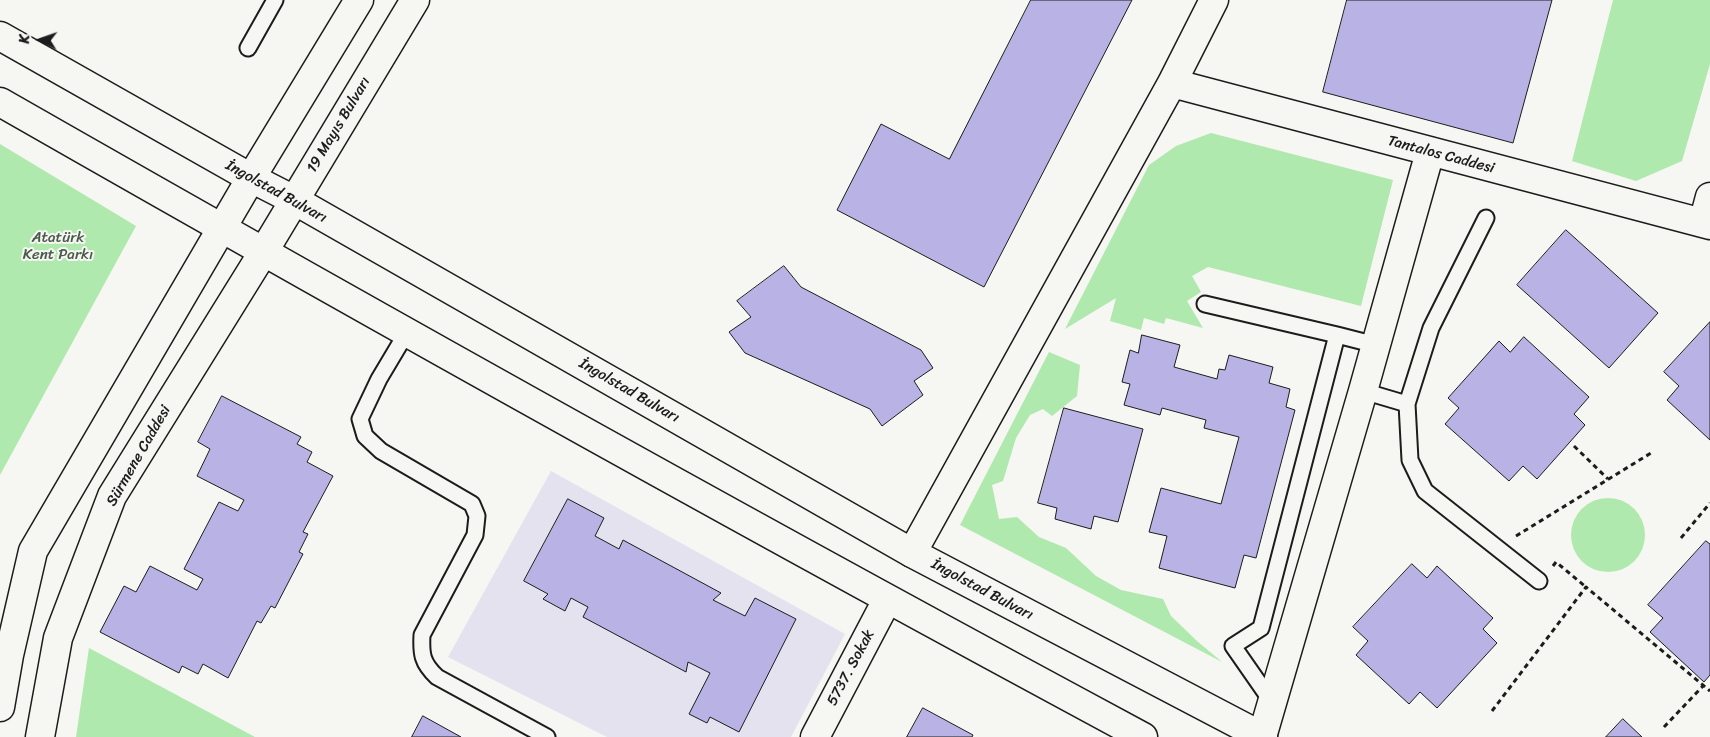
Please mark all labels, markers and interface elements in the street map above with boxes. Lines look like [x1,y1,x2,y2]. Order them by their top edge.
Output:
north arrow [15,15,65,65]
text: K [12,34,37,44]
street label: 19 Mayıs Bulvarı [303,74,375,176]
street label: Tantalos Caddesi [1386,132,1496,178]
street label: İngolstad Bulvarı [222,157,330,227]
park label: Atatürk Kent Parkı [23,229,93,264]
street label: İngolstad Bulvarı [576,355,682,427]
street label: Sürmene Caddesi [103,402,175,510]
street label: İngolstad Bulvarı [928,556,1036,624]
street label: 5737. Sokak [823,627,879,709]

